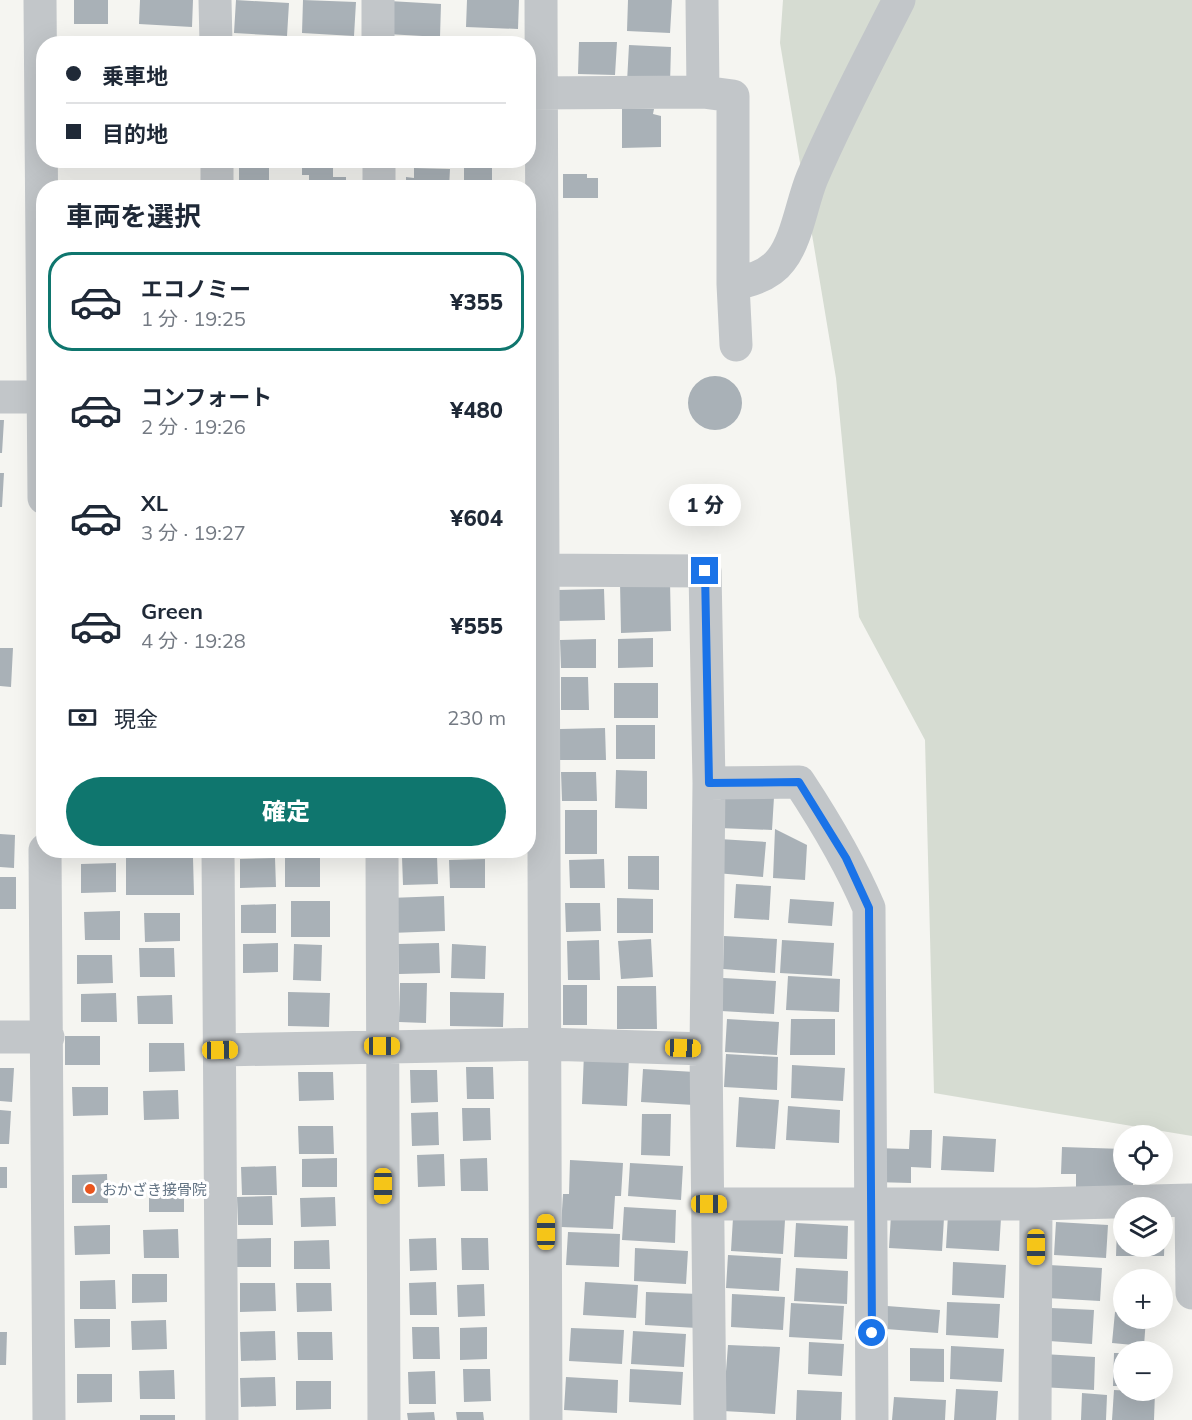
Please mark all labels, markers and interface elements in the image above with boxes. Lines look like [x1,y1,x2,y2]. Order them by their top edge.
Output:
text: 乗車地 [102,62,168,90]
text: 目的地 [102,120,168,148]
text: 車両を選択 [66,199,201,233]
icon: car [69,275,123,329]
text: エコノミー [141,275,251,303]
text: ¥355 [450,288,503,316]
text: 1 分 · 19:25 [141,306,246,331]
icon: car [69,383,123,437]
text: コンフォート [141,383,272,411]
text: ¥480 [450,396,503,424]
text: 2 分 · 19:26 [141,414,246,439]
callout: 1 分 [669,484,741,526]
text: XL [141,489,168,517]
icon: car [69,491,123,545]
text: 1 分 [686,492,724,517]
text: ¥604 [450,504,503,532]
text: 3 分 · 19:27 [141,520,246,545]
route end [691,557,718,584]
text: Green [141,597,203,625]
icon: car [69,599,123,653]
text: ¥555 [450,612,503,640]
text: 4 分 · 19:28 [141,628,246,653]
icon: cash [66,701,99,734]
text: 現金 [114,705,158,733]
text: 230 m [447,705,506,730]
button: 確定 [66,777,506,846]
car [364,1037,400,1055]
car [665,1038,701,1058]
car [202,1041,238,1059]
map controls [1113,1125,1173,1401]
button: locate [1113,1125,1173,1185]
car [374,1168,392,1204]
place label: おかざき接骨院 [102,1180,207,1199]
marker: おかざき接骨院 [83,1182,97,1196]
car [691,1195,727,1213]
button: layers [1113,1197,1173,1257]
car [537,1214,555,1250]
car [1027,1229,1045,1265]
button: + [1113,1269,1173,1329]
route start [858,1319,885,1346]
button: − [1113,1341,1173,1401]

